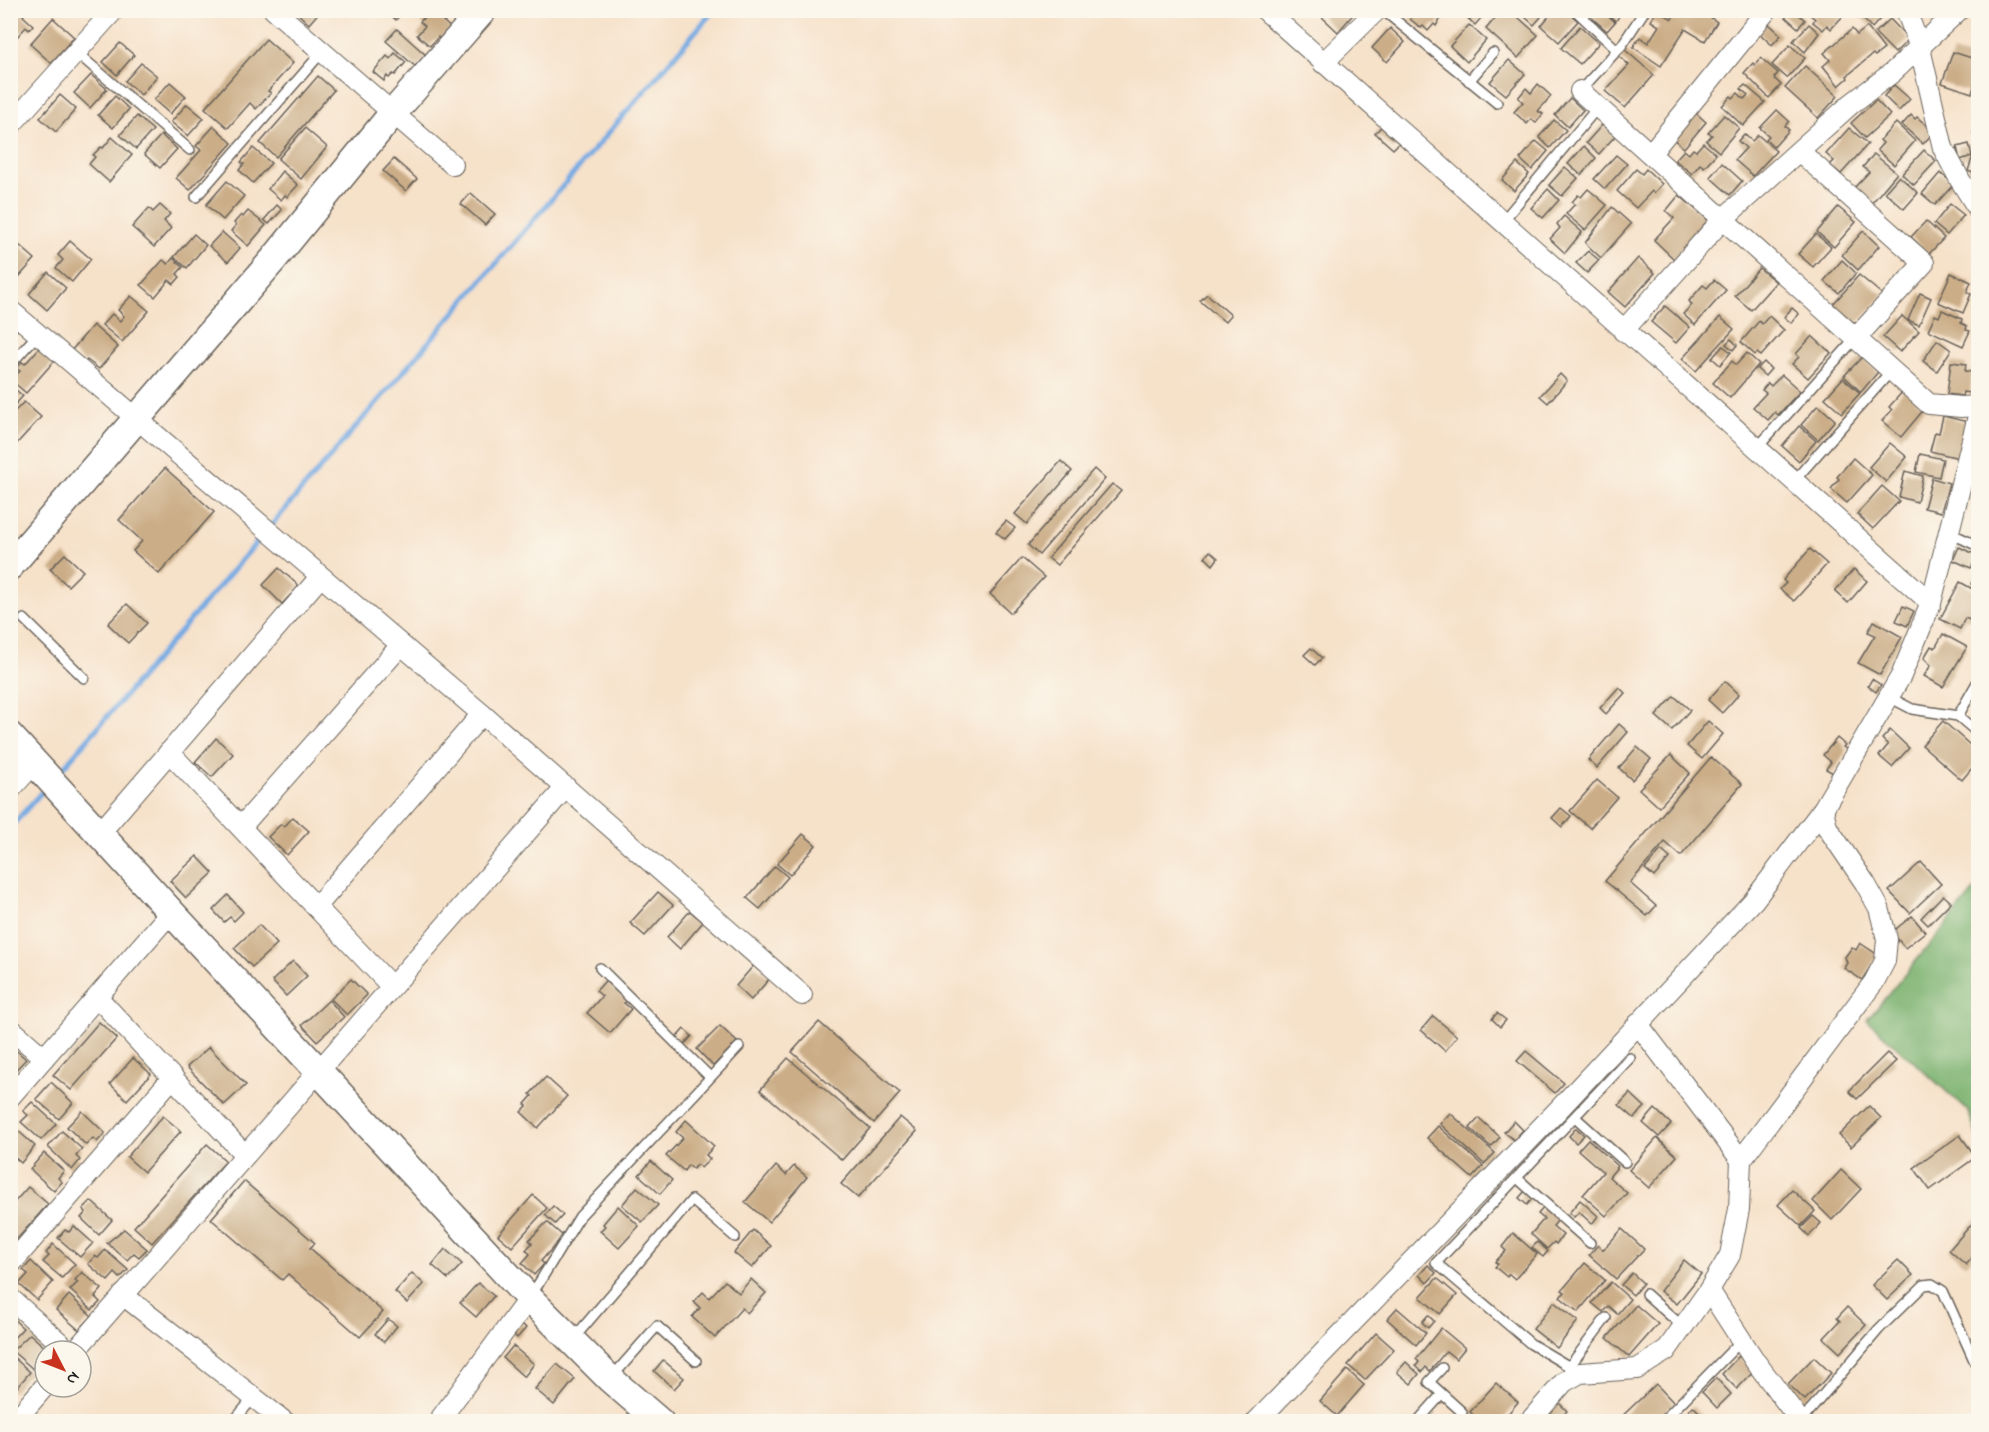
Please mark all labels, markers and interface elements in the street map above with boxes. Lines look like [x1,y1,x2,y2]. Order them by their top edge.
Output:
north arrow [33,1339,93,1399]
text: N [60,1366,85,1390]

